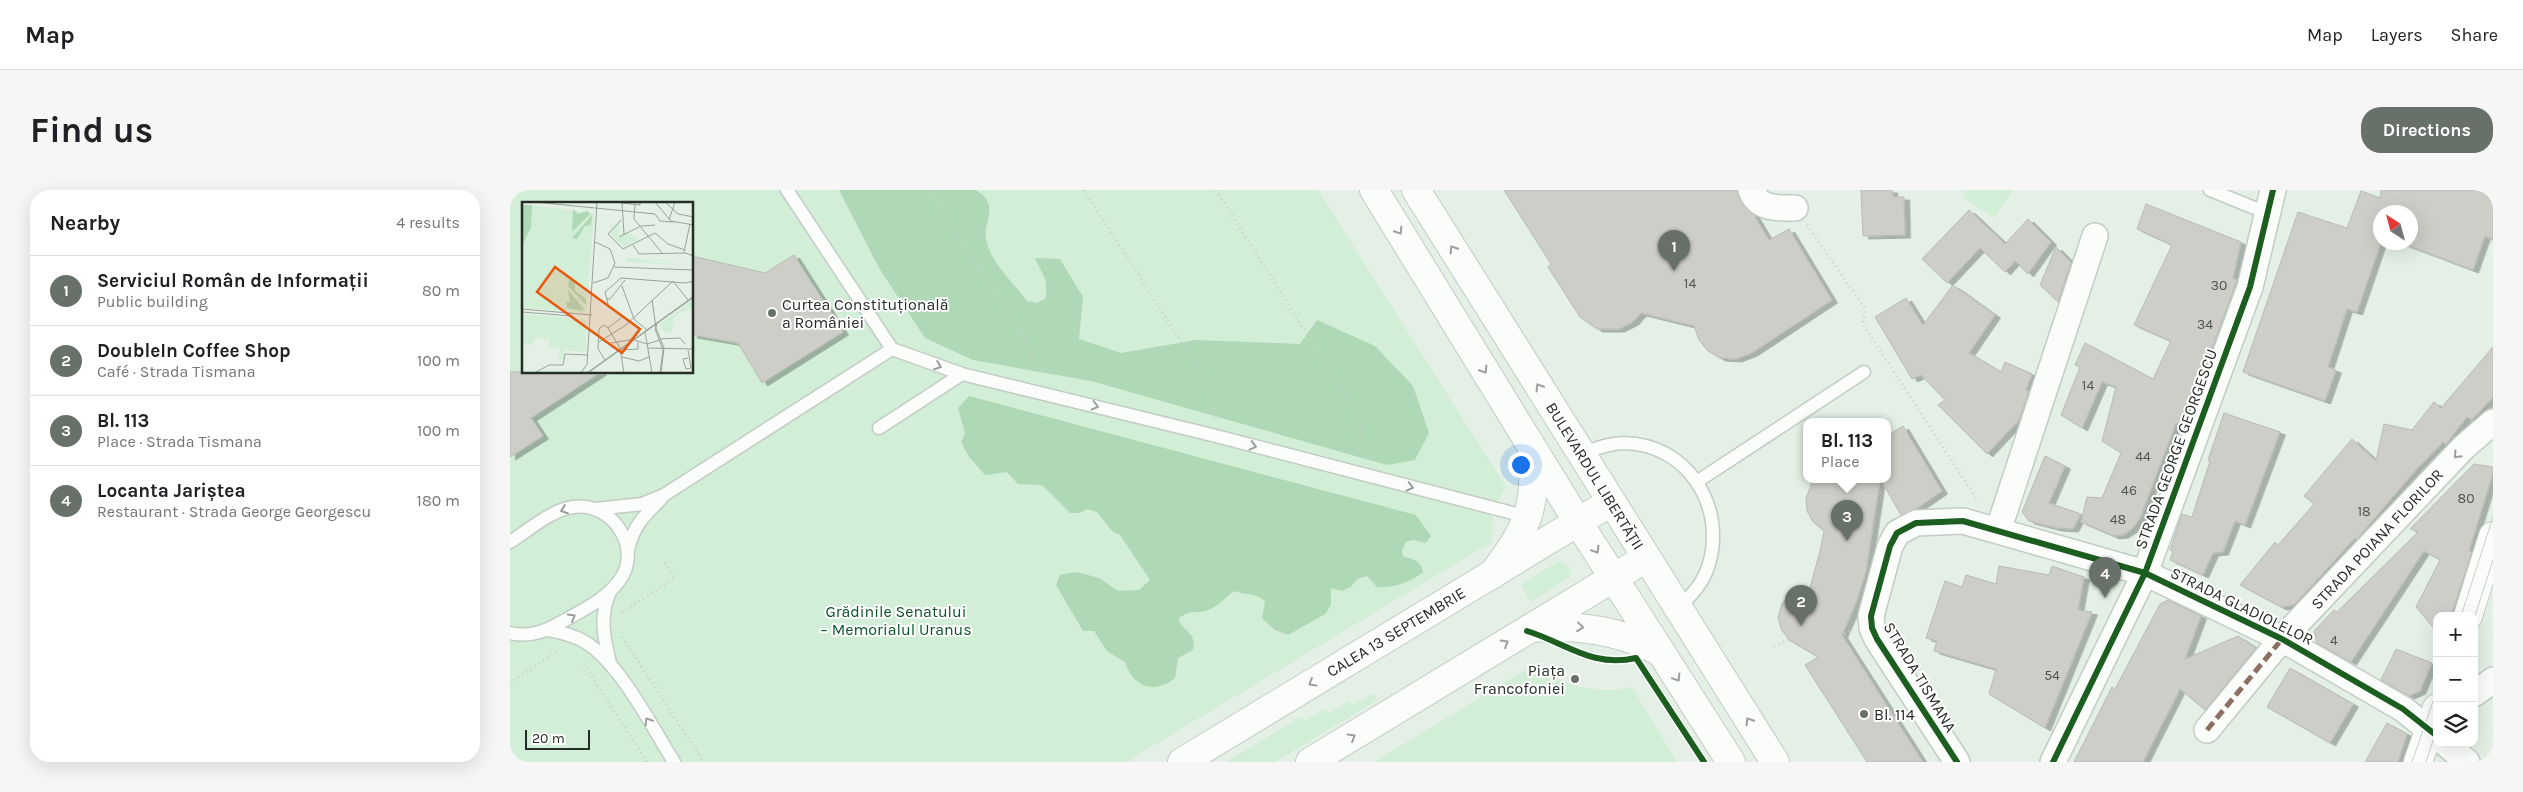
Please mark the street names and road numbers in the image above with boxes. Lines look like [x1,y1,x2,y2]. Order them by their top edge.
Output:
street label: STRADA GEORGE GEORGESCU [2131,346,2221,552]
street label: BULEVARDUL LIBERTĂȚII [1542,399,1648,553]
street label: STRADA POIANA FLORILOR [2307,465,2447,613]
street label: STRADA GLADIOLELOR [2167,563,2317,649]
street label: CALEA 13 SEPTEMBRIE [1323,583,1469,681]
street label: STRADA TISMANA [1880,618,1960,736]

